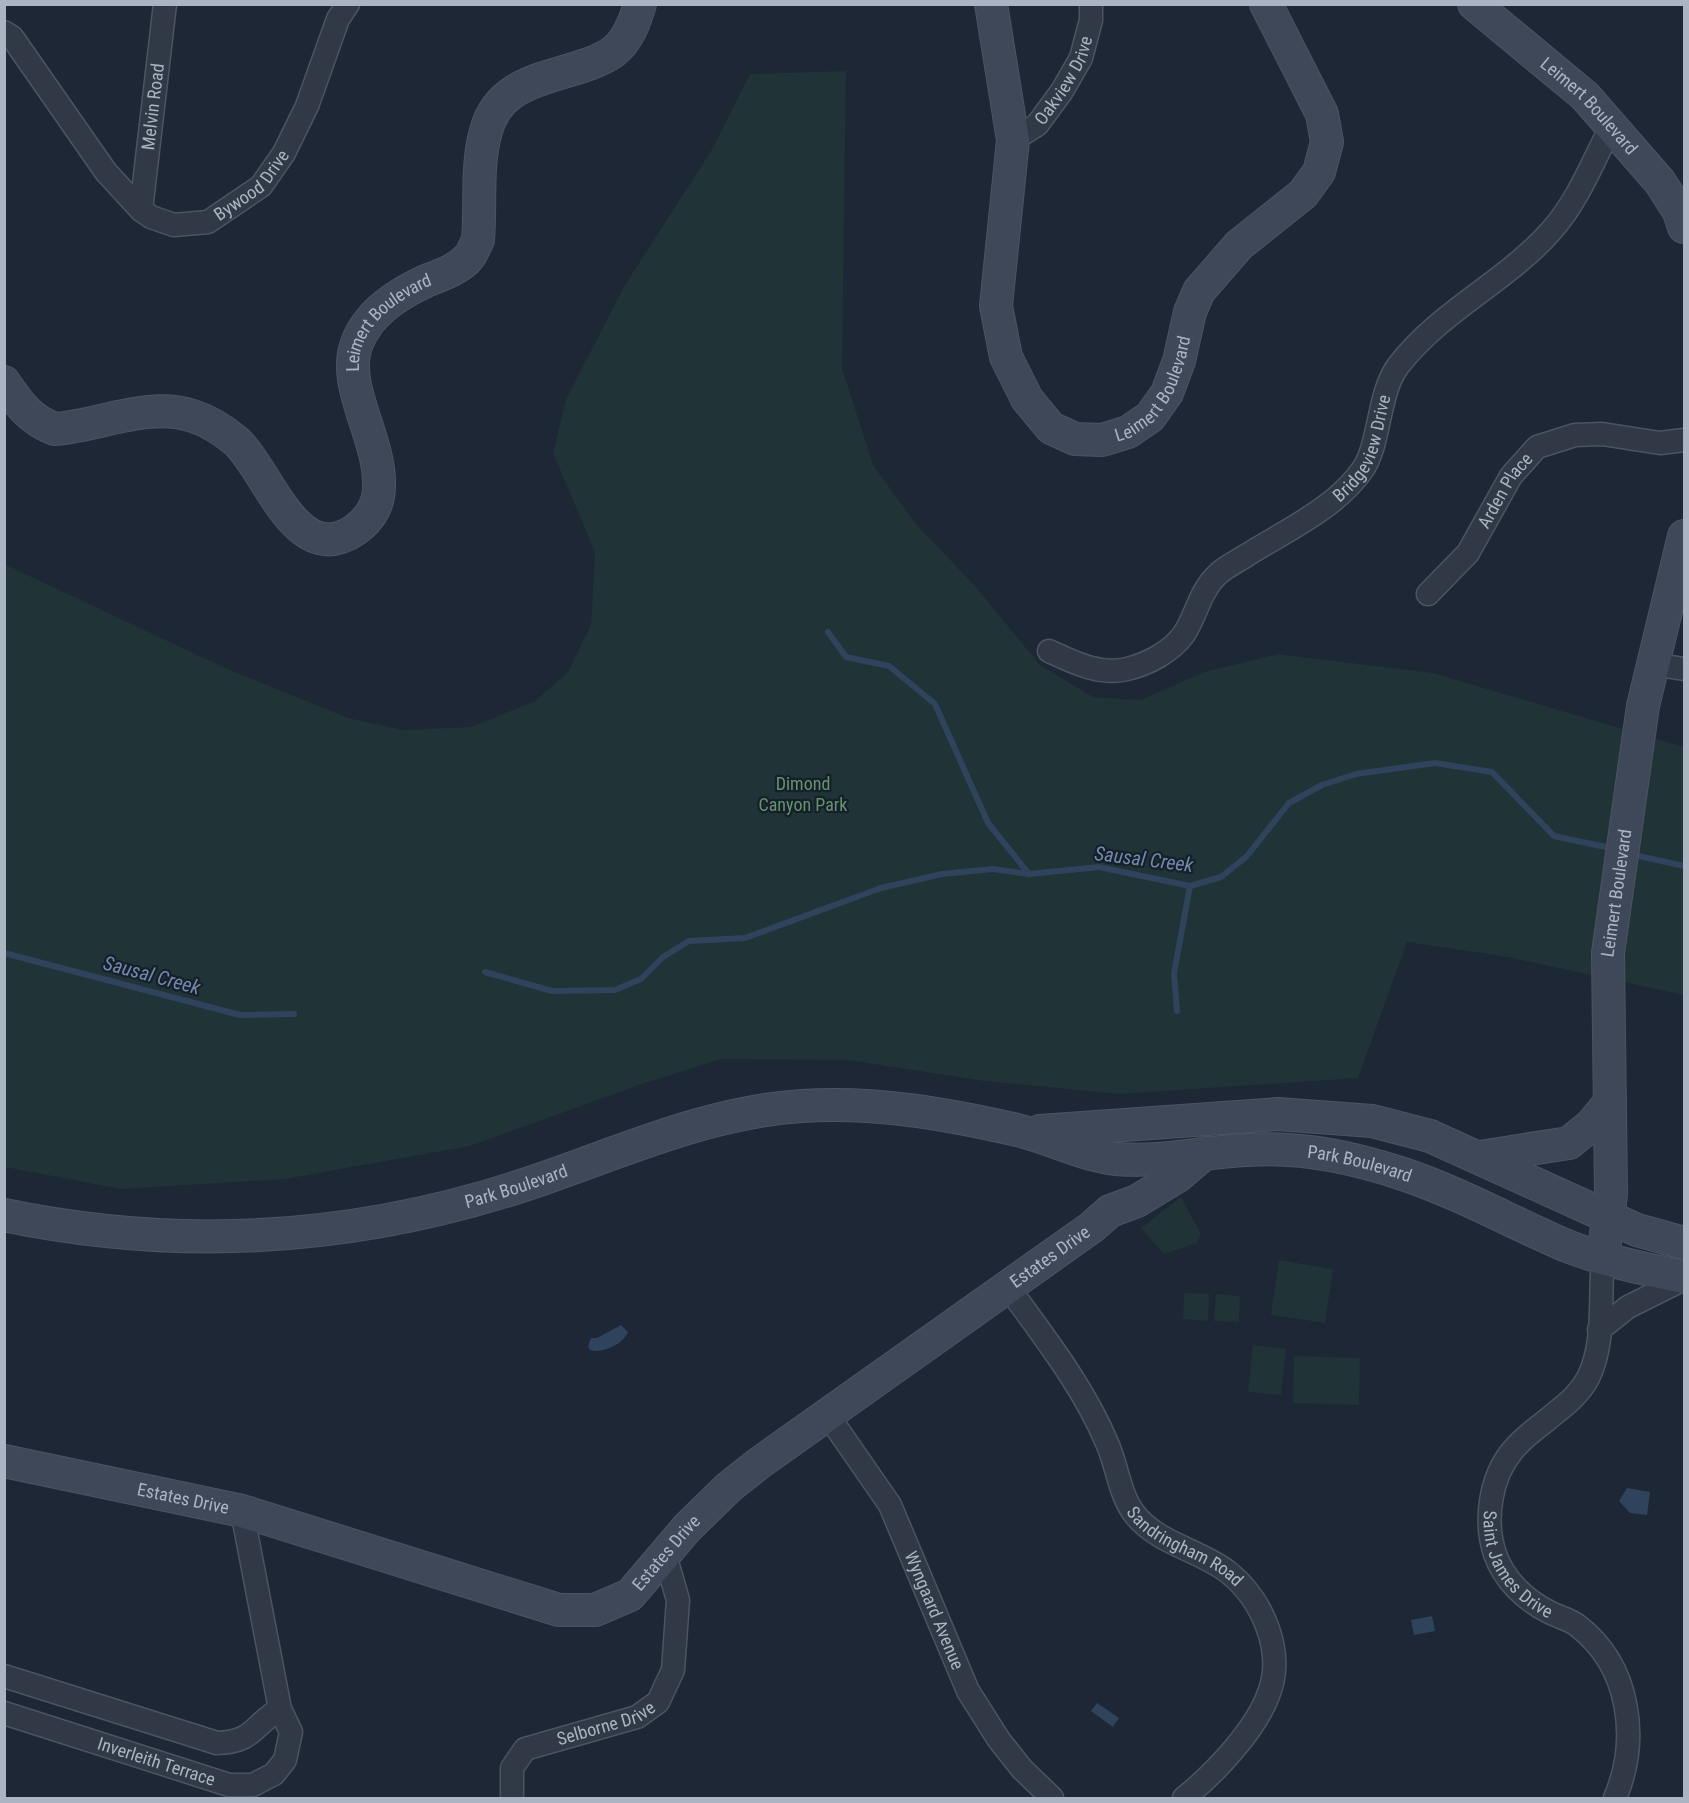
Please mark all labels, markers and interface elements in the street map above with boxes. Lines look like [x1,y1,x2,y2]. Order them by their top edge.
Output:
street label: Oakview Drive [1030,34,1096,129]
street label: Leimert Boulevard [1537,53,1642,159]
street label: Melvin Road [137,62,168,151]
street label: Bywood Drive [210,145,293,225]
street label: Leimert Boulevard [342,269,434,372]
street label: Leimert Boulevard [1112,334,1194,445]
street label: Bridgeview Drive [1328,392,1395,506]
street label: Arden Place [1473,448,1537,532]
park label: Dimond Canyon Park [759,773,847,815]
street label: Leimert Boulevard [1597,828,1635,958]
water label: Sausal Creek [1093,841,1196,877]
water label: Sausal Creek [101,951,204,1000]
street label: Park Boulevard [1306,1141,1415,1186]
street label: Park Boulevard [462,1160,570,1212]
street label: Estates Drive [1006,1221,1094,1292]
street label: Estates Drive [135,1478,231,1518]
street label: Sandringham Road [1122,1502,1248,1590]
street label: Estates Drive [627,1510,704,1595]
street label: Saint James Drive [1480,1510,1556,1622]
street label: Wyngaard Avenue [901,1548,969,1673]
street label: Selborne Drive [554,1697,659,1749]
street label: Inverleith Terrace [95,1733,218,1790]

